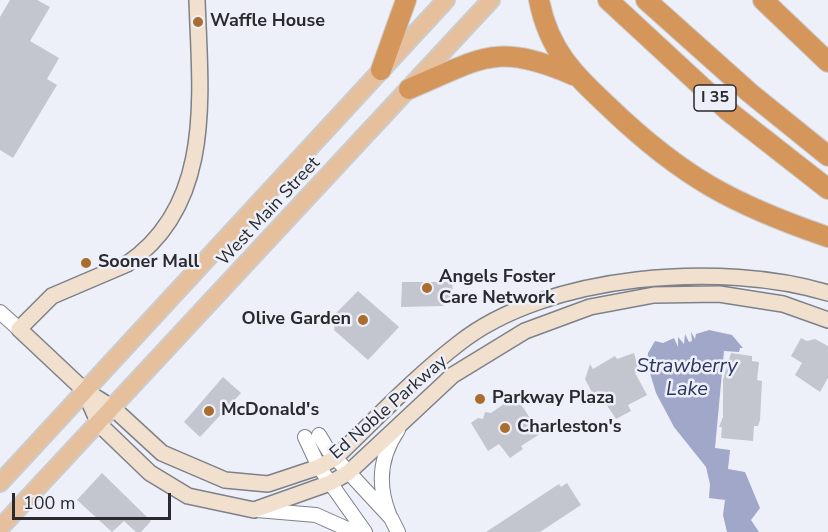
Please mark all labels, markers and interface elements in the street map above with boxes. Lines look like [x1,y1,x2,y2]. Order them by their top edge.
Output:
place label: Waffle House [210,11,325,33]
marker: Waffle House [191,15,205,29]
road number: I 35 [694,85,736,111]
street label: West Main Street [213,153,325,271]
place label: Sooner Mall [98,252,199,274]
marker: Sooner Mall [79,256,93,270]
place label: Angels Foster Care Network [439,267,555,310]
marker: Angels Foster Care Network [420,281,434,295]
place label: Olive Garden [242,309,351,331]
marker: Olive Garden [356,313,370,327]
street label: Ed Noble Parkway [326,351,452,465]
water label: Strawberry Lake [636,355,738,402]
place label: Parkway Plaza [492,388,614,410]
marker: Parkway Plaza [473,392,487,406]
place label: McDonald's [221,400,319,422]
marker: McDonald's [202,404,216,418]
place label: Charleston's [517,417,622,439]
marker: Charleston's [498,421,512,435]
scale bar [15,481,174,519]
text: 100 m [23,491,75,515]

